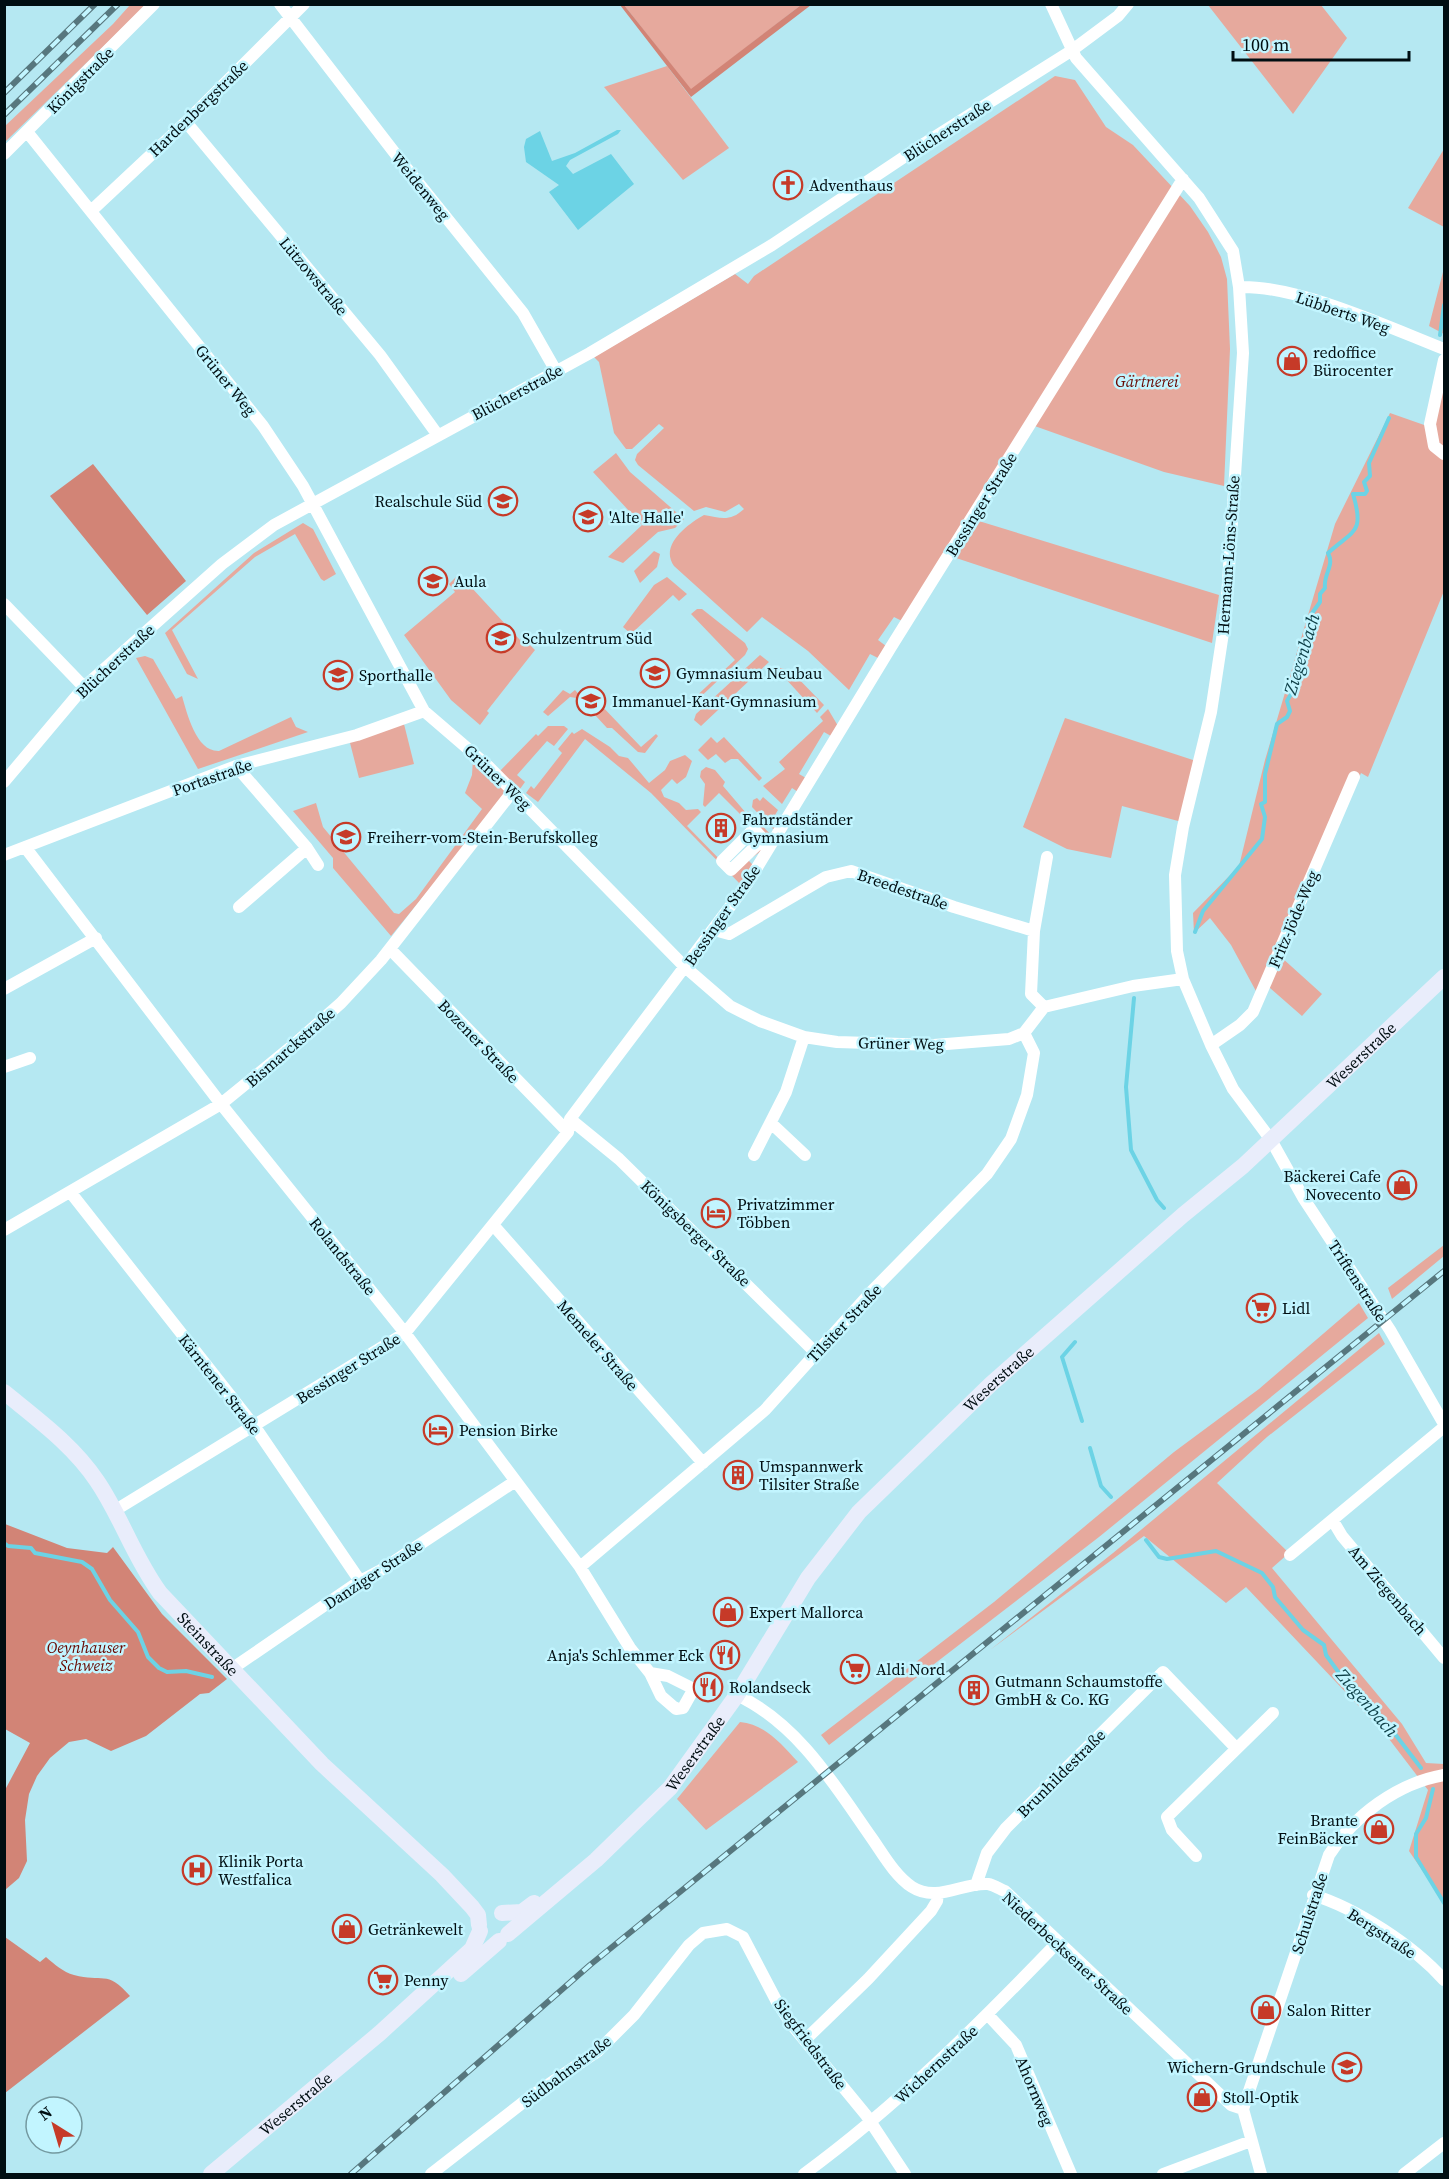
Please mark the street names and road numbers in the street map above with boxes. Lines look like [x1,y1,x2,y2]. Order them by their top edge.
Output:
street label: Königstraße [42,42,118,118]
street label: Hardenbergstraße [143,55,253,161]
street label: Blücherstraße [899,93,995,167]
street label: Weidenweg [387,147,455,225]
street label: Lützowstraße [275,232,353,320]
street label: Lübberts Weg [1293,286,1393,338]
street label: Grüner Weg [191,340,261,420]
street label: Blücherstraße [468,359,566,425]
street label: Bessinger Straße [940,448,1022,560]
street label: Hermann-Löns-Straße [1211,475,1245,635]
street label: Blücherstraße [71,619,159,703]
street label: Grüner Weg [460,739,536,815]
street label: Portastraße [169,753,255,801]
street label: Bessinger Straße [679,860,765,970]
street label: Breedestraße [855,863,951,915]
street label: Fritz-Jöde-Weg [1263,867,1323,971]
street label: Bozener Straße [433,994,525,1088]
street label: Bismarckstraße [241,1002,339,1092]
street label: Weserstraße [1321,1017,1401,1094]
street label: Grüner Weg [858,1031,944,1055]
street label: Königsberger Straße [636,1175,756,1291]
street label: Rolandstraße [305,1212,381,1300]
street label: Triftenstraße [1323,1236,1393,1326]
street label: Tilsiter Straße [802,1279,886,1367]
street label: Memeler Straße [552,1295,644,1395]
street label: Bessinger Straße [292,1327,404,1409]
street label: Kärntener Straße [174,1329,266,1439]
street label: Weserstraße [958,1340,1038,1417]
street label: Danziger Straße [319,1534,427,1614]
street label: Am Ziegenbach [1344,1540,1432,1640]
street label: Steinstraße [173,1607,244,1681]
street label: Weserstraße [660,1711,730,1796]
street label: Brunhildestraße [1012,1724,1110,1822]
street label: Schulstraße [1286,1870,1332,1956]
street label: Niederbecksener Straße [998,1887,1138,2019]
street label: Bergstraße [1343,1903,1421,1963]
street label: Siegfriedstraße [770,1994,852,2094]
street label: Wichernstraße [890,2020,982,2108]
street label: Südbahnstraße [516,2030,616,2112]
street label: Ahornweg [1011,2053,1059,2129]
street label: Weserstraße [254,2067,337,2140]

